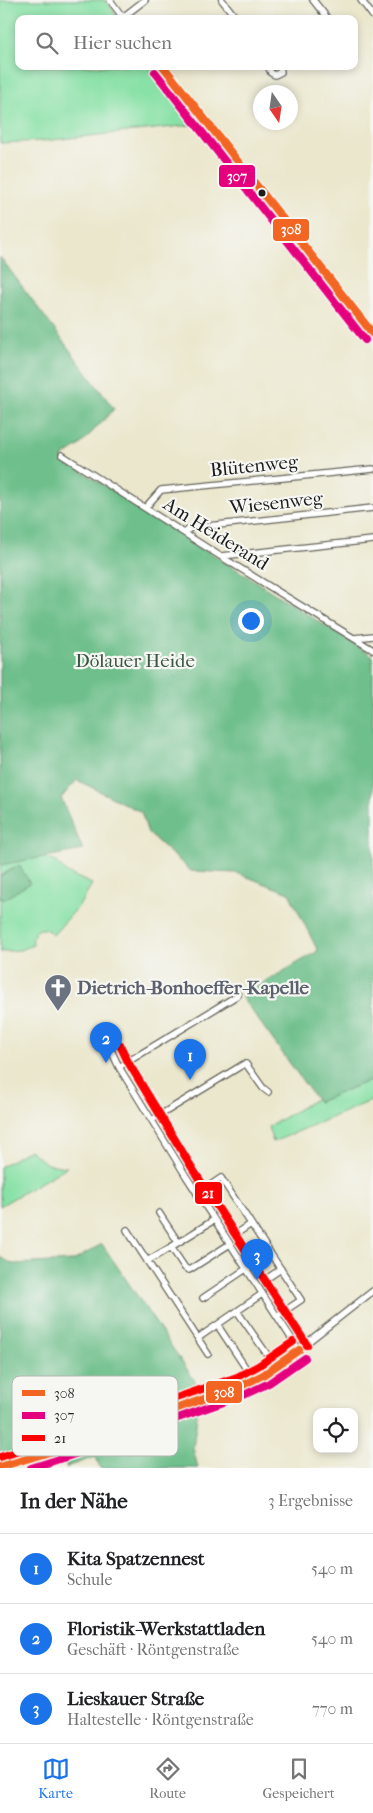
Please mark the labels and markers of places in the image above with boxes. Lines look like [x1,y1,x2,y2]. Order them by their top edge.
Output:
unlabelled marker [257,188,267,198]
church icon: Dietrich-Bonhoeffer-Kapelle [43,973,73,1012]
place label: Dietrich-Bonhoeffer-Kapelle [77,977,310,999]
pin: 2 [90,1022,122,1063]
pin: 1 [174,1039,206,1080]
pin: 3 [241,1239,273,1280]

